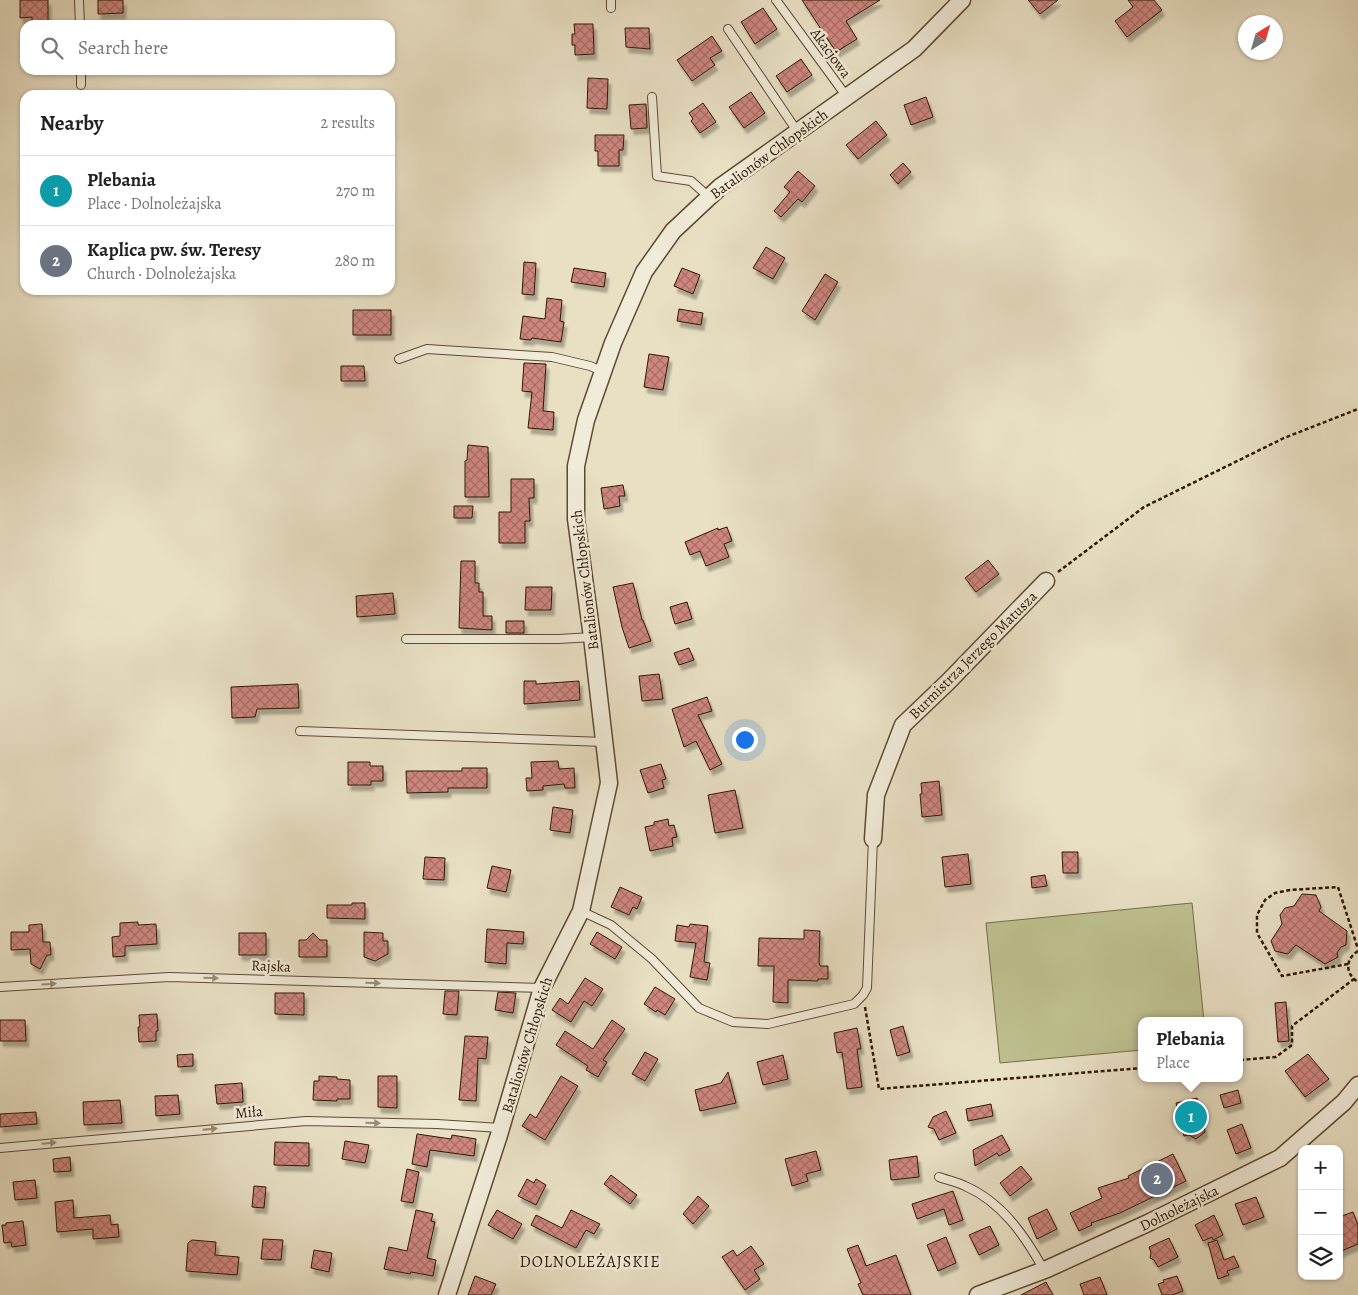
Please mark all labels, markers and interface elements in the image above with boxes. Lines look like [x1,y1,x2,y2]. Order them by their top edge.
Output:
north arrow [1238,15,1283,60]
search box [20,20,395,75]
street label: Akacjowa [805,23,856,82]
icon: search [38,34,66,62]
text: Search here [78,35,168,61]
street label: Batalionów Chłopskich [706,104,832,204]
text: Nearby [40,109,103,137]
text: 2 results [320,112,375,134]
text: Plebania [87,167,156,193]
text: 1 [53,180,59,202]
text: 270 m [336,180,375,202]
text: Place · Dolnoleżajska [87,193,222,215]
text: Kaplica pw. św. Teresy [87,237,261,263]
text: 2 [52,250,60,272]
text: 280 m [335,250,375,272]
text: Church · Dolnoleżajska [87,263,236,285]
street label: Batalionów Chłopskich [566,509,604,651]
street label: Burmistrza Jerzego Matusza [904,586,1042,724]
your location [732,727,758,753]
street label: Rajska [251,955,291,977]
one-way arrow [203,975,219,983]
street label: Batalionów Chłopskich [497,975,557,1115]
one-way arrow [41,979,57,987]
one-way arrow [366,979,382,987]
popup [1138,1017,1243,1082]
text: Plebania [1156,1026,1225,1052]
text: Place [1156,1052,1190,1074]
pin: 1 [1175,1098,1207,1136]
street label: Miła [234,1101,264,1123]
one-way arrow [365,1119,381,1127]
one-way arrow [203,1125,219,1133]
one-way arrow [41,1139,57,1147]
map controls [1298,1145,1343,1280]
button: + [1298,1145,1343,1190]
pin: 2 [1141,1160,1173,1198]
street label: Dolnoleżajska [1136,1180,1222,1236]
button: − [1298,1190,1343,1235]
button: layers [1298,1235,1343,1280]
district label: DOLNOLEŻAJSKIE [519,1251,661,1273]

